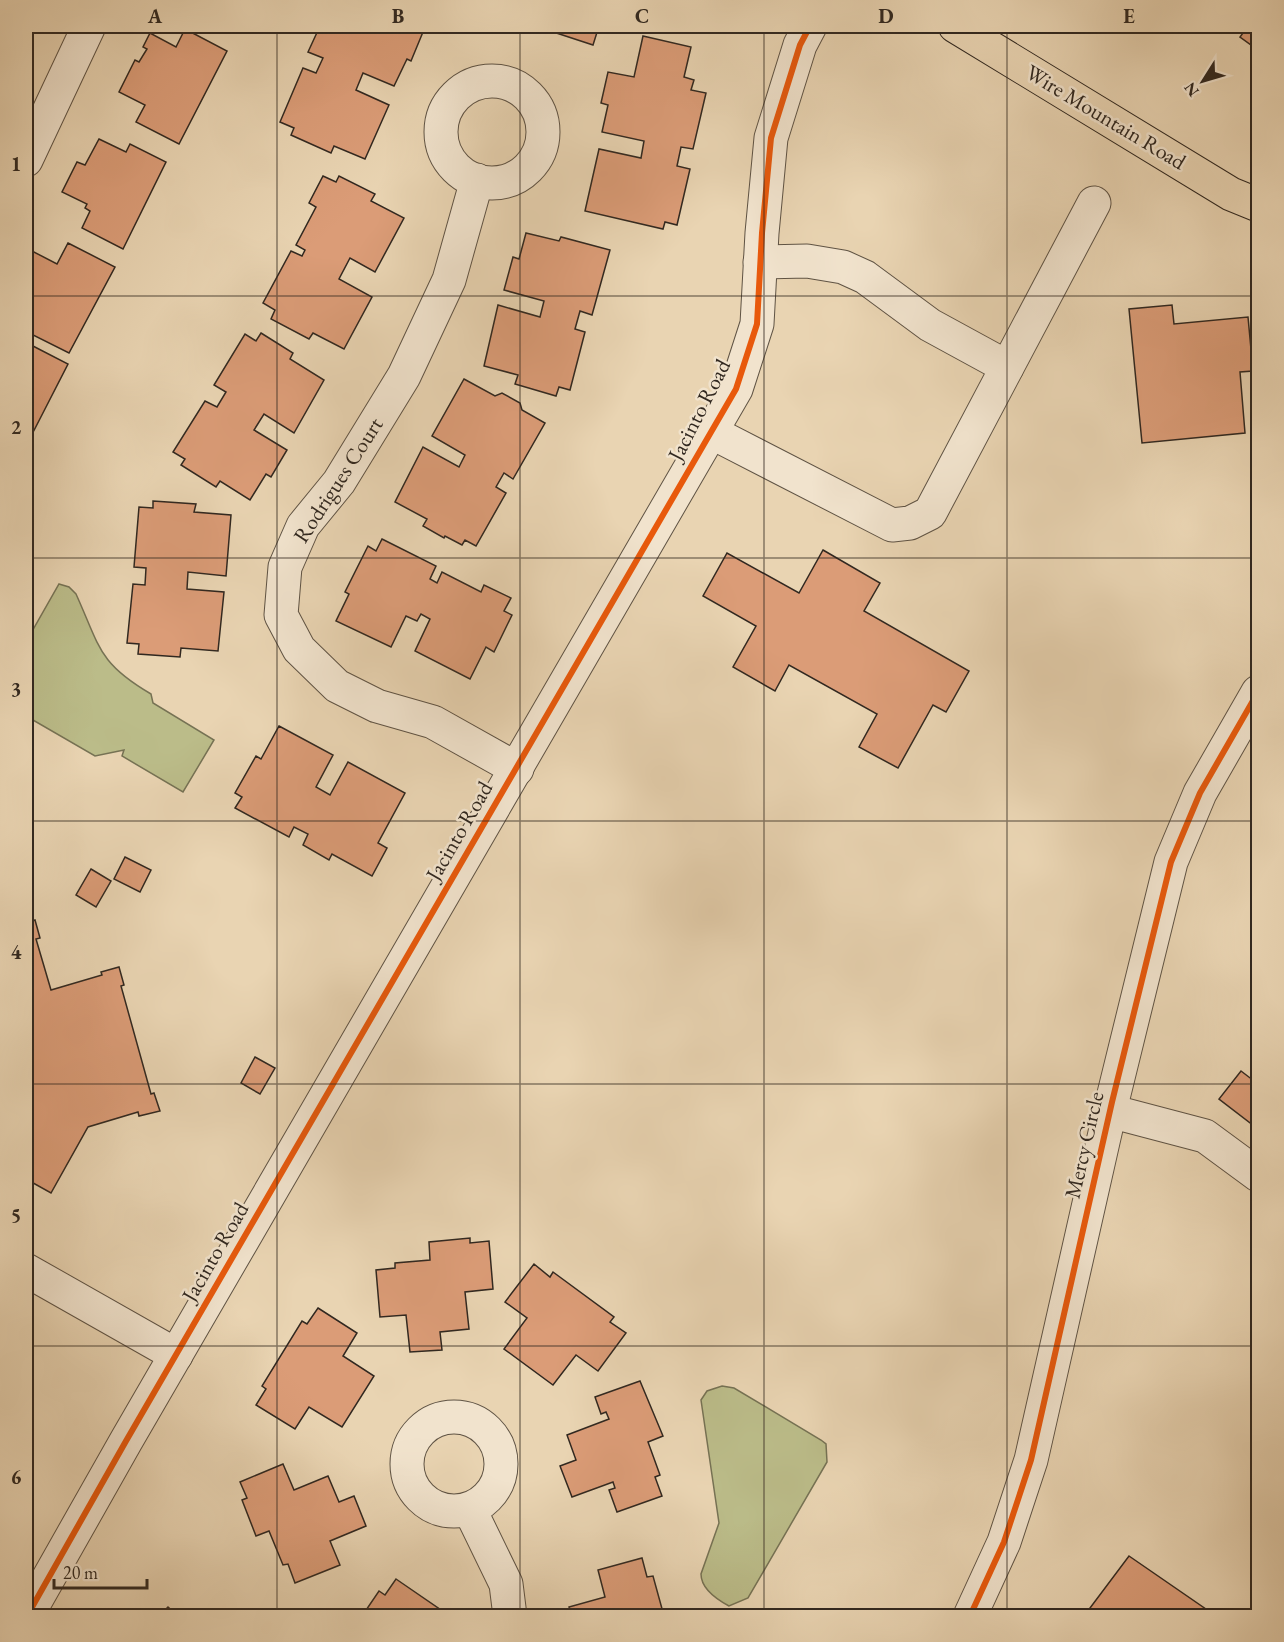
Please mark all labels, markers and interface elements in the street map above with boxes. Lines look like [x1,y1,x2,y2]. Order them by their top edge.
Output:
text: A [147,3,163,29]
text: B [392,3,404,29]
text: C [635,3,649,29]
text: D [878,3,894,29]
text: E [1123,3,1135,29]
north arrow [1173,51,1233,111]
street label: Wire Mountain Road [1021,58,1192,177]
text: N [1179,78,1204,101]
text: 1 [11,151,21,177]
street label: Jacinto Road [660,353,737,468]
street label: Rodrigues Court [287,412,389,548]
text: 2 [11,414,22,440]
text: 3 [11,676,21,702]
street label: Jacinto Road [418,775,500,888]
text: 4 [11,939,22,965]
street label: Mercy Circle [1058,1088,1110,1201]
street label: Jacinto Road [174,1196,256,1309]
text: 5 [11,1202,21,1228]
text: 6 [11,1464,22,1490]
scale bar [54,1552,147,1590]
text: 20 m [63,1561,98,1584]

